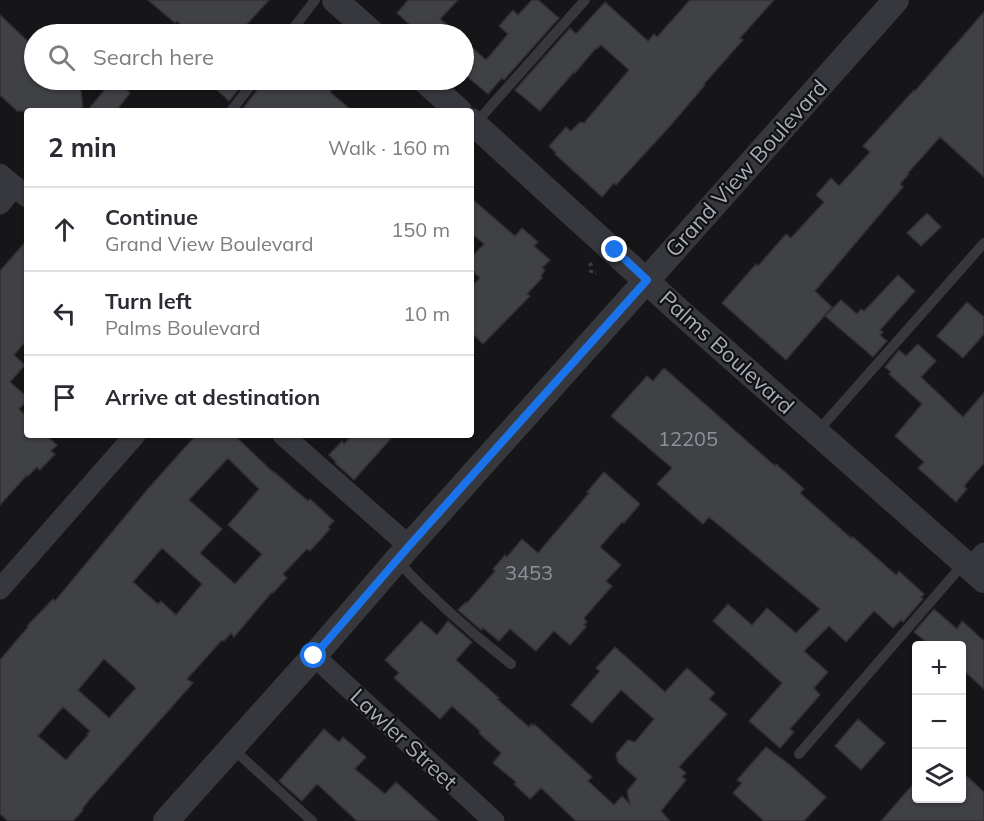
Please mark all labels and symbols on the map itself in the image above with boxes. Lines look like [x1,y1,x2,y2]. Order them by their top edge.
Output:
street label: Grand View Boulevard [659,73,833,263]
route end [601,236,627,262]
street label: Palms Boulevard [654,284,800,420]
house number: 12205 [658,426,718,451]
house number: 3453 [505,560,553,585]
route start [300,642,326,668]
street label: Lawler Street [345,682,463,796]

